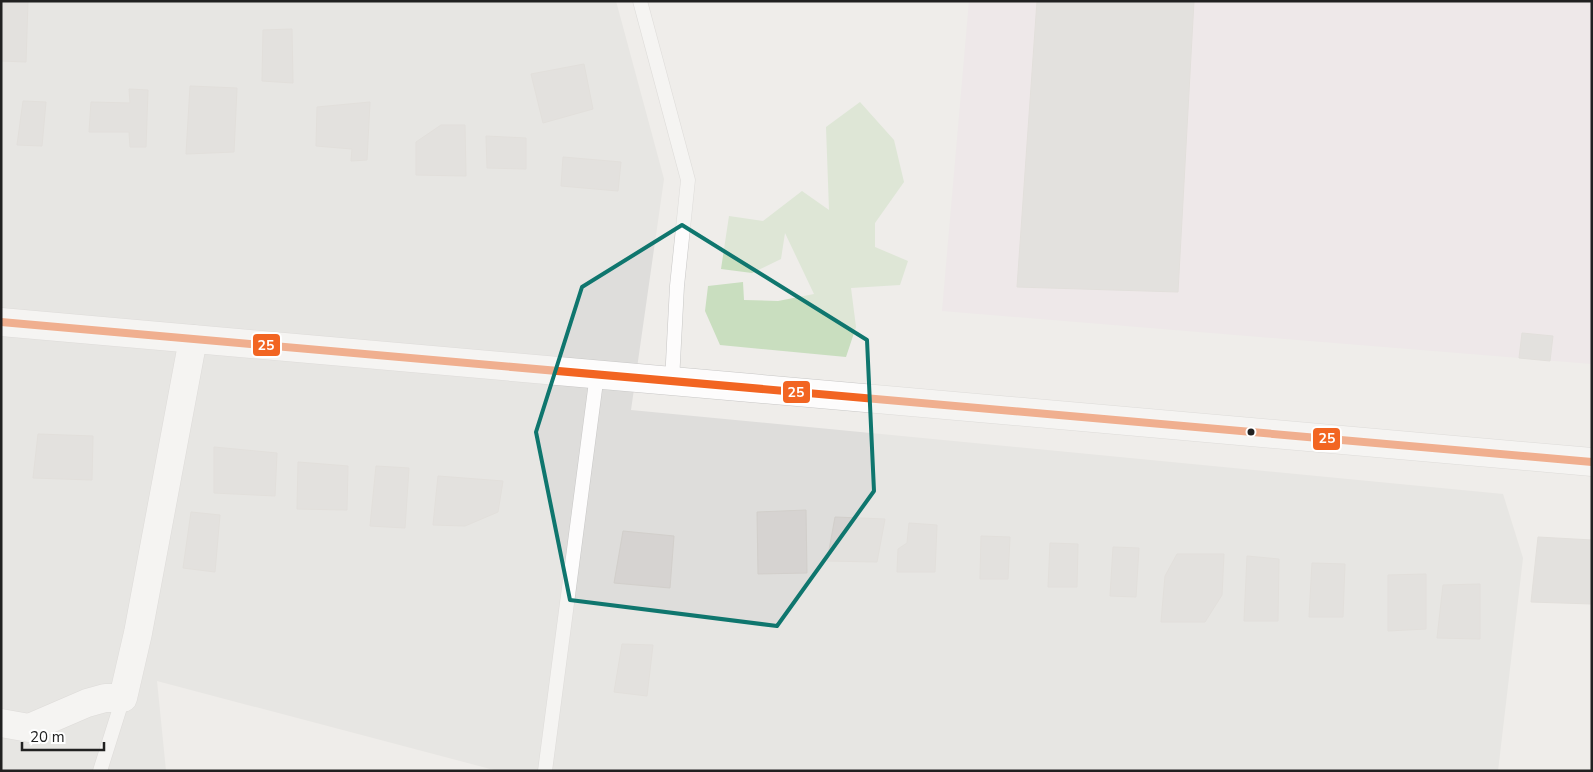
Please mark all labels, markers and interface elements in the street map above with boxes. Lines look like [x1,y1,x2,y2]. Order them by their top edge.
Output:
line badge: 25 [252,333,281,357]
text: 25 [258,336,274,355]
line badge: 25 [782,380,811,404]
text: 25 [788,383,804,402]
unlabelled marker [1246,427,1256,437]
line badge: 25 [1312,427,1341,451]
text: 25 [1319,429,1335,448]
scale bar [22,720,105,752]
text: 20 m [30,727,65,747]

